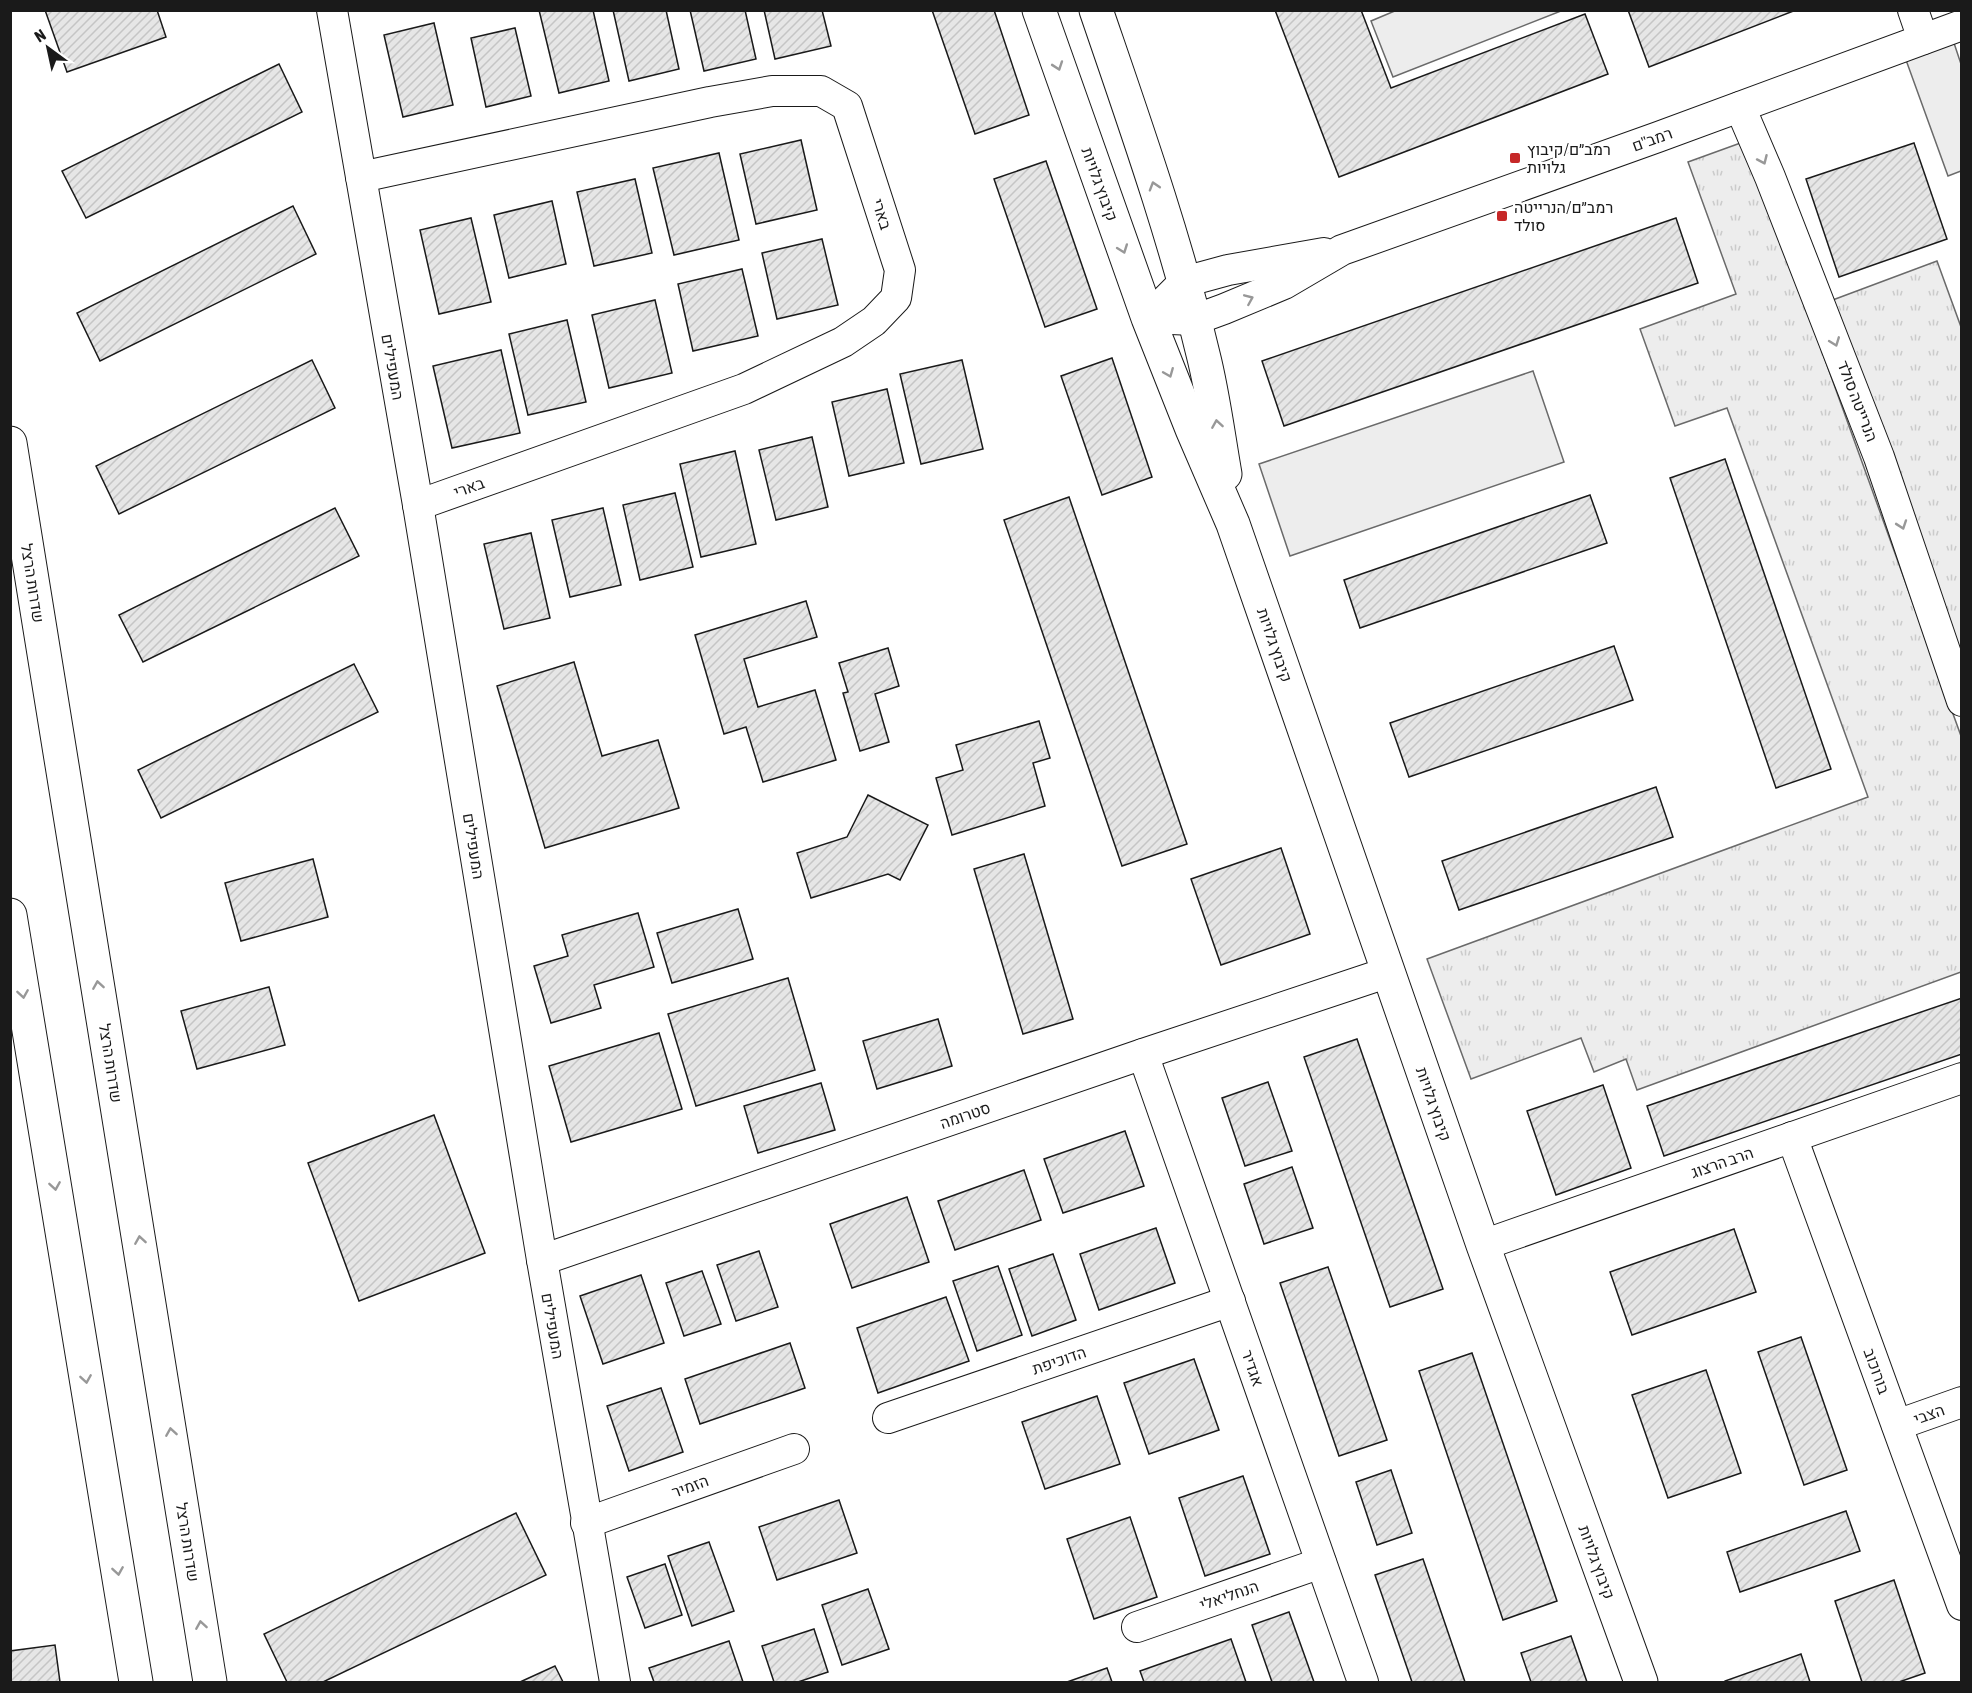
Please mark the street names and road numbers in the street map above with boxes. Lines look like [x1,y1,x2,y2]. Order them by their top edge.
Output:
street label: רמב"ם [1629,123,1675,155]
street label: קיבוץ גלויות [1078,145,1122,223]
street label: בארי [869,196,896,232]
street label: המעפילים [378,332,408,402]
street label: הנרייטה סולד [1834,358,1882,444]
street label: בארי [451,473,487,501]
street label: שדרות הרצל [18,542,48,624]
street label: קיבוץ גלויות [1254,606,1296,684]
street label: המעפילים [460,812,488,880]
street label: שדרות הרצל [96,1022,126,1104]
street label: קיבוץ גלויות [1413,1065,1455,1143]
street label: סטרומה [937,1098,993,1132]
street label: הרב הרצוג [1688,1143,1756,1181]
street label: המעפילים [538,1291,568,1361]
street label: הדוכיפת [1030,1342,1088,1378]
street label: בורוכוב [1860,1346,1894,1397]
street label: אגדיר [1238,1347,1268,1389]
street label: הצבי [1911,1400,1947,1428]
street label: הזמיר [669,1471,711,1501]
street label: שדרות הרצל [173,1501,203,1583]
street label: קיבוץ גלויות [1575,1523,1619,1601]
street label: הנחליאלי [1197,1577,1261,1613]

